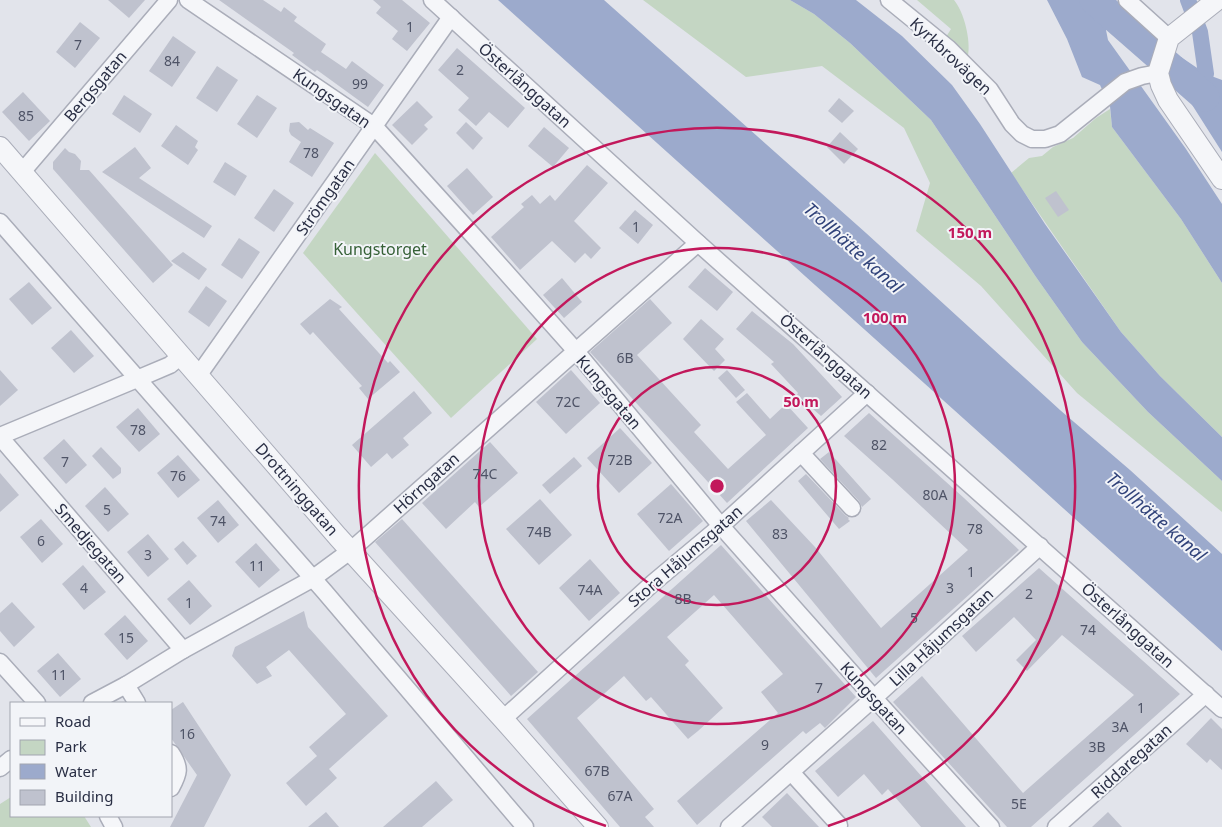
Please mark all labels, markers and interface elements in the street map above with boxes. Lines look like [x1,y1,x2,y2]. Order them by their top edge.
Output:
street label: Kyrkbrovägen [905,12,997,100]
house number: 1 [406,17,414,36]
house number: 7 [74,35,82,54]
street label: Österlånggatan [474,37,576,133]
street label: Bergsgatan [59,46,131,126]
house number: 84 [164,51,180,70]
house number: 2 [456,60,464,79]
street label: Kungsgatan [289,63,375,133]
house number: 99 [352,74,368,93]
house number: 85 [18,106,34,125]
house number: 78 [303,143,319,162]
street label: Strömgatan [290,154,360,240]
water label: Trollhätte kanal [799,197,908,298]
house number: 1 [632,217,640,236]
text: 150 m [948,222,992,242]
park label: Kungstorget [333,238,427,260]
text: 100 m [863,307,907,327]
street label: Österlånggatan [775,308,877,404]
house number: 6B [616,348,634,367]
street label: Kungsgatan [571,350,647,434]
text: 50 m [783,391,819,411]
house number: 72C [556,392,581,411]
house number: 78 [130,420,146,439]
house number: 82 [871,435,887,454]
street label: Drottninggatan [251,438,343,540]
street label: Hörngatan [388,448,464,518]
house number: 72B [607,450,633,469]
house number: 7 [61,452,69,471]
house number: 74C [473,464,498,483]
house number: 76 [170,466,186,485]
water label: Trollhätte kanal [1102,466,1212,567]
centre of rings [708,477,726,495]
house number: 80A [923,485,948,504]
street label: Smedjegatan [50,498,132,588]
house number: 5 [103,500,111,519]
street label: Stora Håjumsgatan [623,500,747,612]
house number: 72A [658,508,683,527]
house number: 74 [210,511,226,530]
house number: 78 [967,519,983,538]
house number: 74B [526,522,552,541]
house number: 83 [772,524,788,543]
house number: 6 [37,531,45,550]
house number: 3 [144,545,152,564]
house number: 11 [249,556,265,575]
house number: 1 [967,562,975,581]
street label: Österlånggatan [1077,577,1179,673]
house number: 4 [80,578,88,597]
house number: 3 [946,578,954,597]
house number: 74A [578,580,603,599]
street label: Lilla Håjumsgatan [884,583,998,691]
house number: 2 [1025,584,1033,603]
house number: 8B [674,589,692,608]
house number: 1 [185,593,193,612]
house number: 5 [910,608,918,627]
house number: 74 [1080,620,1096,639]
house number: 15 [118,628,134,647]
street label: Kungsgatan [836,657,912,739]
house number: 11 [51,665,67,684]
house number: 7 [815,678,823,697]
house number: 1 [1137,698,1145,717]
legend [10,702,172,817]
text: Road [55,711,91,731]
house number: 3A [1112,717,1129,736]
street label: Riddaregatan [1086,719,1176,803]
house number: 16 [179,724,195,743]
house number: 9 [761,735,769,754]
text: Park [55,736,87,756]
house number: 3B [1088,737,1106,756]
text: Water [55,761,97,781]
house number: 67B [584,761,610,780]
text: Building [55,786,113,806]
house number: 67A [608,786,633,805]
house number: 5E [1011,794,1027,813]

